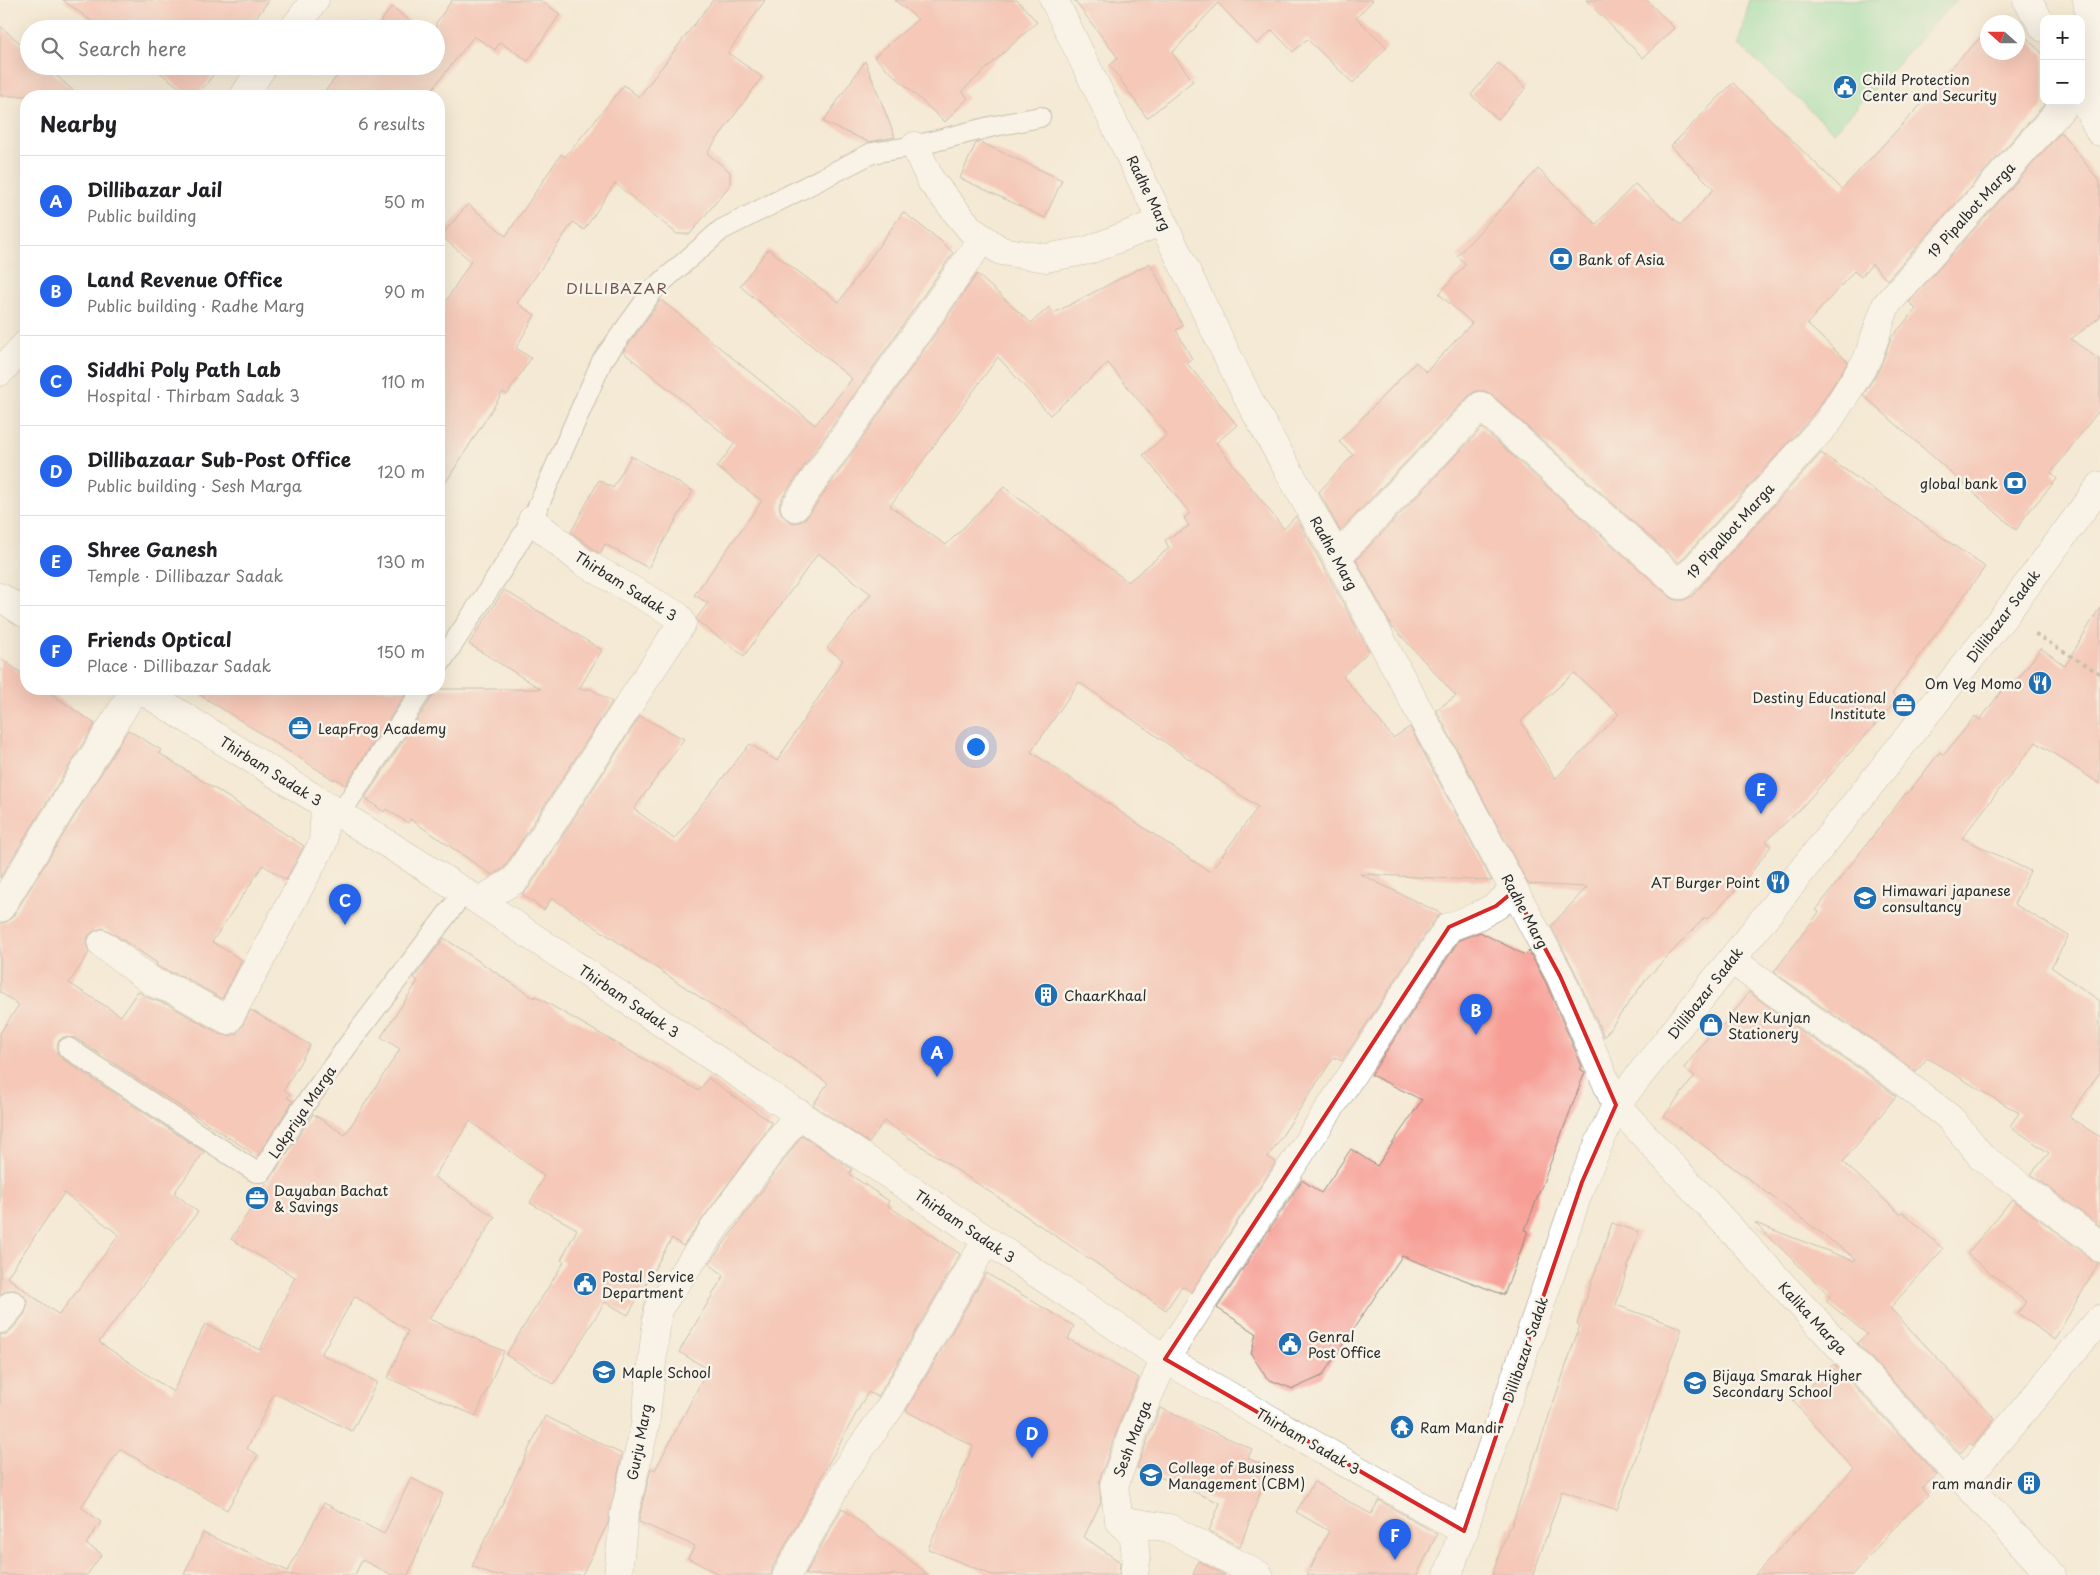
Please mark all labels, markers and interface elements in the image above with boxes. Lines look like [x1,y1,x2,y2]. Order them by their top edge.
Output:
north arrow [1980,15,2025,60]
map controls [2040,15,2085,105]
button: + [2040,15,2085,60]
search box [20,20,445,75]
icon: search [38,34,66,62]
text: Search here [78,34,187,62]
button: − [2040,60,2085,105]
place label: Child Protection Center and Security [1862,69,1997,106]
public building icon: Child Protection Center and Security [1832,74,1858,100]
text: Nearby [40,107,117,139]
text: 6 results [358,111,425,135]
street label: Radhe Marg [1122,152,1176,234]
street label: 19 Pipalbot Marga [1922,157,2020,262]
text: Dillibazar Jail [87,175,222,203]
text: A [50,189,62,213]
text: 50 m [384,189,425,213]
text: Public building [87,203,197,227]
bank icon: Bank of Asia [1548,246,1574,272]
place label: Bank of Asia [1578,249,1665,270]
text: Land Revenue Office [87,265,283,293]
district label: DILLIBAZAR [566,276,668,299]
text: B [51,279,61,303]
text: 90 m [384,279,425,303]
text: Public building · Radhe Marg [87,293,305,317]
text: Siddhi Poly Path Lab [87,355,281,383]
text: C [50,369,62,393]
text: 110 m [382,369,425,393]
text: Hospital · Thirbam Sadak 3 [87,383,300,407]
text: Dillibazaar Sub-Post Office [87,445,351,473]
text: D [50,459,62,483]
text: 120 m [378,459,425,483]
bank icon: global bank [2002,470,2028,496]
text: Public building · Sesh Marga [87,473,302,497]
place label: global bank [1920,473,1998,494]
street label: 19 Pipalbot Marga [1681,478,1779,583]
street label: Radhe Marg [1305,512,1363,594]
text: Shree Ganesh [87,535,218,563]
street label: Thirbam Sadak 3 [571,546,681,626]
text: E [51,549,61,573]
text: 130 m [377,549,425,573]
text: Temple · Dillibazar Sadak [87,563,283,587]
street label: Dillibazar Sadak [1961,565,2045,667]
text: Friends Optical [87,625,232,653]
text: F [51,639,61,663]
text: 150 m [377,639,425,663]
text: Place · Dillibazar Sadak [87,653,271,677]
restaurant icon: Om Veg Momo [2027,670,2053,696]
place label: Om Veg Momo [1925,673,2022,694]
place label: Destiny Educational Institute [1753,687,1886,724]
office icon: Destiny Educational Institute [1891,692,1917,718]
office icon: LeapFrog Academy [287,715,313,741]
place label: LeapFrog Academy [318,718,446,739]
street label: Thirbam Sadak 3 [216,731,326,811]
your location [963,734,989,760]
pin: E [1745,773,1777,814]
restaurant icon: AT Burger Point [1765,869,1791,895]
street label: Radhe Marg [1497,870,1553,952]
place label: AT Burger Point [1651,872,1760,893]
place label: Himawari japanese consultancy [1882,880,2011,917]
pin: C [329,884,361,925]
school or university icon: Himawari japanese consultancy [1852,885,1878,911]
street label: Dillibazar Sadak [1662,942,1748,1043]
street label: Thirbam Sadak 3 [574,959,684,1043]
building icon: ChaarKhaal [1033,982,1059,1008]
place label: ChaarKhaal [1064,985,1146,1006]
pin: B [1460,994,1492,1035]
place label: New Kunjan Stationery [1728,1007,1811,1044]
shop icon: New Kunjan Stationery [1698,1012,1724,1038]
pin: A [921,1036,953,1077]
street label: Lokpriya Marga [263,1061,341,1163]
place label: Dayaban Bachat & Savings [274,1180,388,1217]
street label: Thirbam Sadak 3 [910,1184,1020,1268]
office icon: Dayaban Bachat & Savings [244,1185,270,1211]
place label: Postal Service Department [602,1266,694,1303]
public building icon: Postal Service Department [572,1271,598,1297]
street label: Kalika Marga [1774,1277,1852,1359]
street label: Dillibazar Sadak [1497,1293,1553,1406]
place label: Genral Post Office [1308,1326,1381,1363]
public building icon: Genral Post Office [1277,1331,1303,1357]
school or university icon: Maple School [591,1359,617,1385]
place label: Maple School [622,1362,711,1383]
place label: Bijaya Smarak Higher Secondary School [1712,1365,1862,1402]
school or university icon: Bijaya Smarak Higher Secondary School [1682,1370,1708,1396]
street label: Sesh Marga [1108,1397,1156,1480]
street label: Gurju Marg [621,1402,657,1482]
street label: Thirbam Sadak 3 [1252,1403,1364,1479]
temple icon: Ram Mandir [1389,1414,1415,1440]
pin: D [1016,1417,1048,1458]
place label: Ram Mandir [1420,1417,1504,1438]
place label: College of Business Management (CBM) [1168,1457,1305,1494]
school or university icon: College of Business Management (CBM) [1138,1462,1164,1488]
building icon: ram mandir [2016,1470,2042,1496]
place label: ram mandir [1932,1473,2013,1494]
pin: F [1379,1519,1411,1560]

